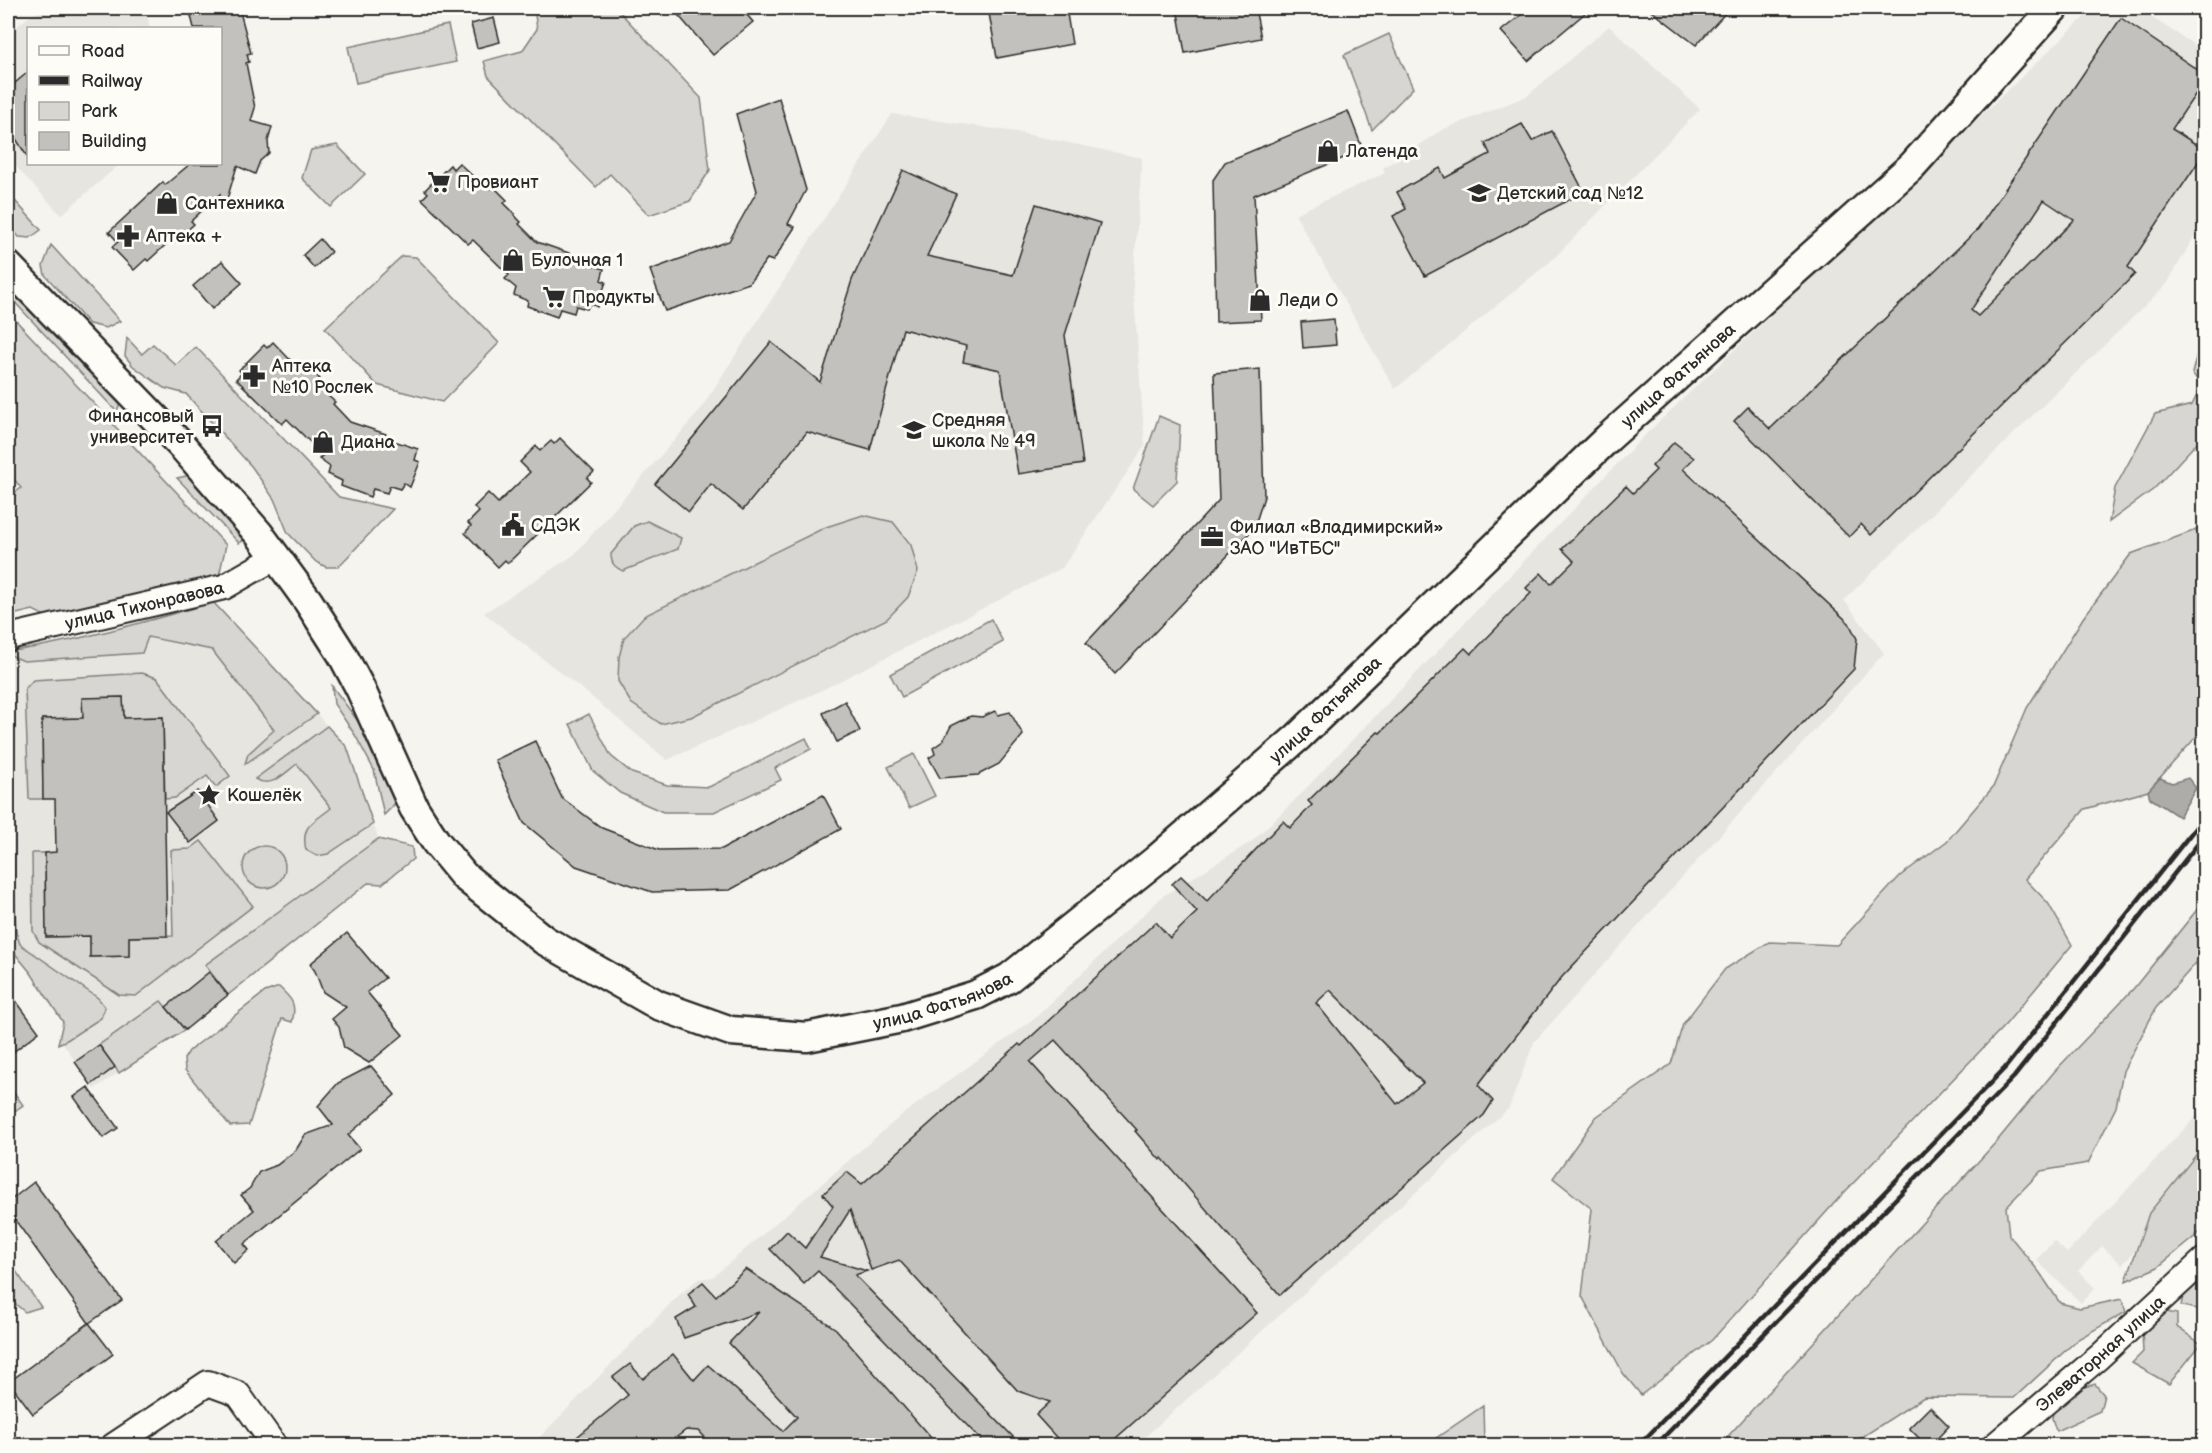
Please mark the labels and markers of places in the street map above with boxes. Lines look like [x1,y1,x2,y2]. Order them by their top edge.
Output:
shop icon: Латенда [1315,138,1341,164]
place label: Латенда [1345,141,1419,162]
supermarket icon: Провиант [426,169,452,195]
place label: Провиант [457,172,539,193]
school or university icon: Детский сад №12 [1466,180,1492,206]
place label: Детский сад №12 [1497,183,1644,204]
shop icon: Сантехника [154,190,180,216]
place label: Сантехника [185,193,285,214]
pharmacy icon: Аптека + [115,223,141,249]
place label: Аптека + [145,226,222,247]
shop icon: Булочная 1 [500,247,526,273]
place label: Булочная 1 [531,250,623,271]
supermarket icon: Продукты [541,284,567,310]
place label: Продукты [572,287,655,308]
shop icon: Леди О [1247,287,1273,313]
place label: Леди О [1277,290,1338,311]
place label: Аптека №10 Рослек [271,356,374,398]
pharmacy icon: Аптека №10 Рослек [241,363,267,389]
place label: Финансовый университет [88,406,195,448]
place label: Средняя школа № 49 [932,410,1036,452]
bus stop icon: Финансовый университет [199,413,225,439]
school or university icon: Средняя школа № 49 [901,417,927,443]
shop icon: Диана [310,429,336,455]
place label: Диана [341,432,396,453]
public building icon: СДЭК [500,512,526,538]
place label: СДЭК [531,515,580,536]
place label: Филиал «Владимирский» ЗАО "ИвТБС" [1230,517,1444,559]
office icon: Филиал «Владимирский» ЗАО "ИвТБС" [1199,524,1225,550]
place icon: Кошелёк [196,782,222,808]
place label: Кошелёк [227,785,302,806]

